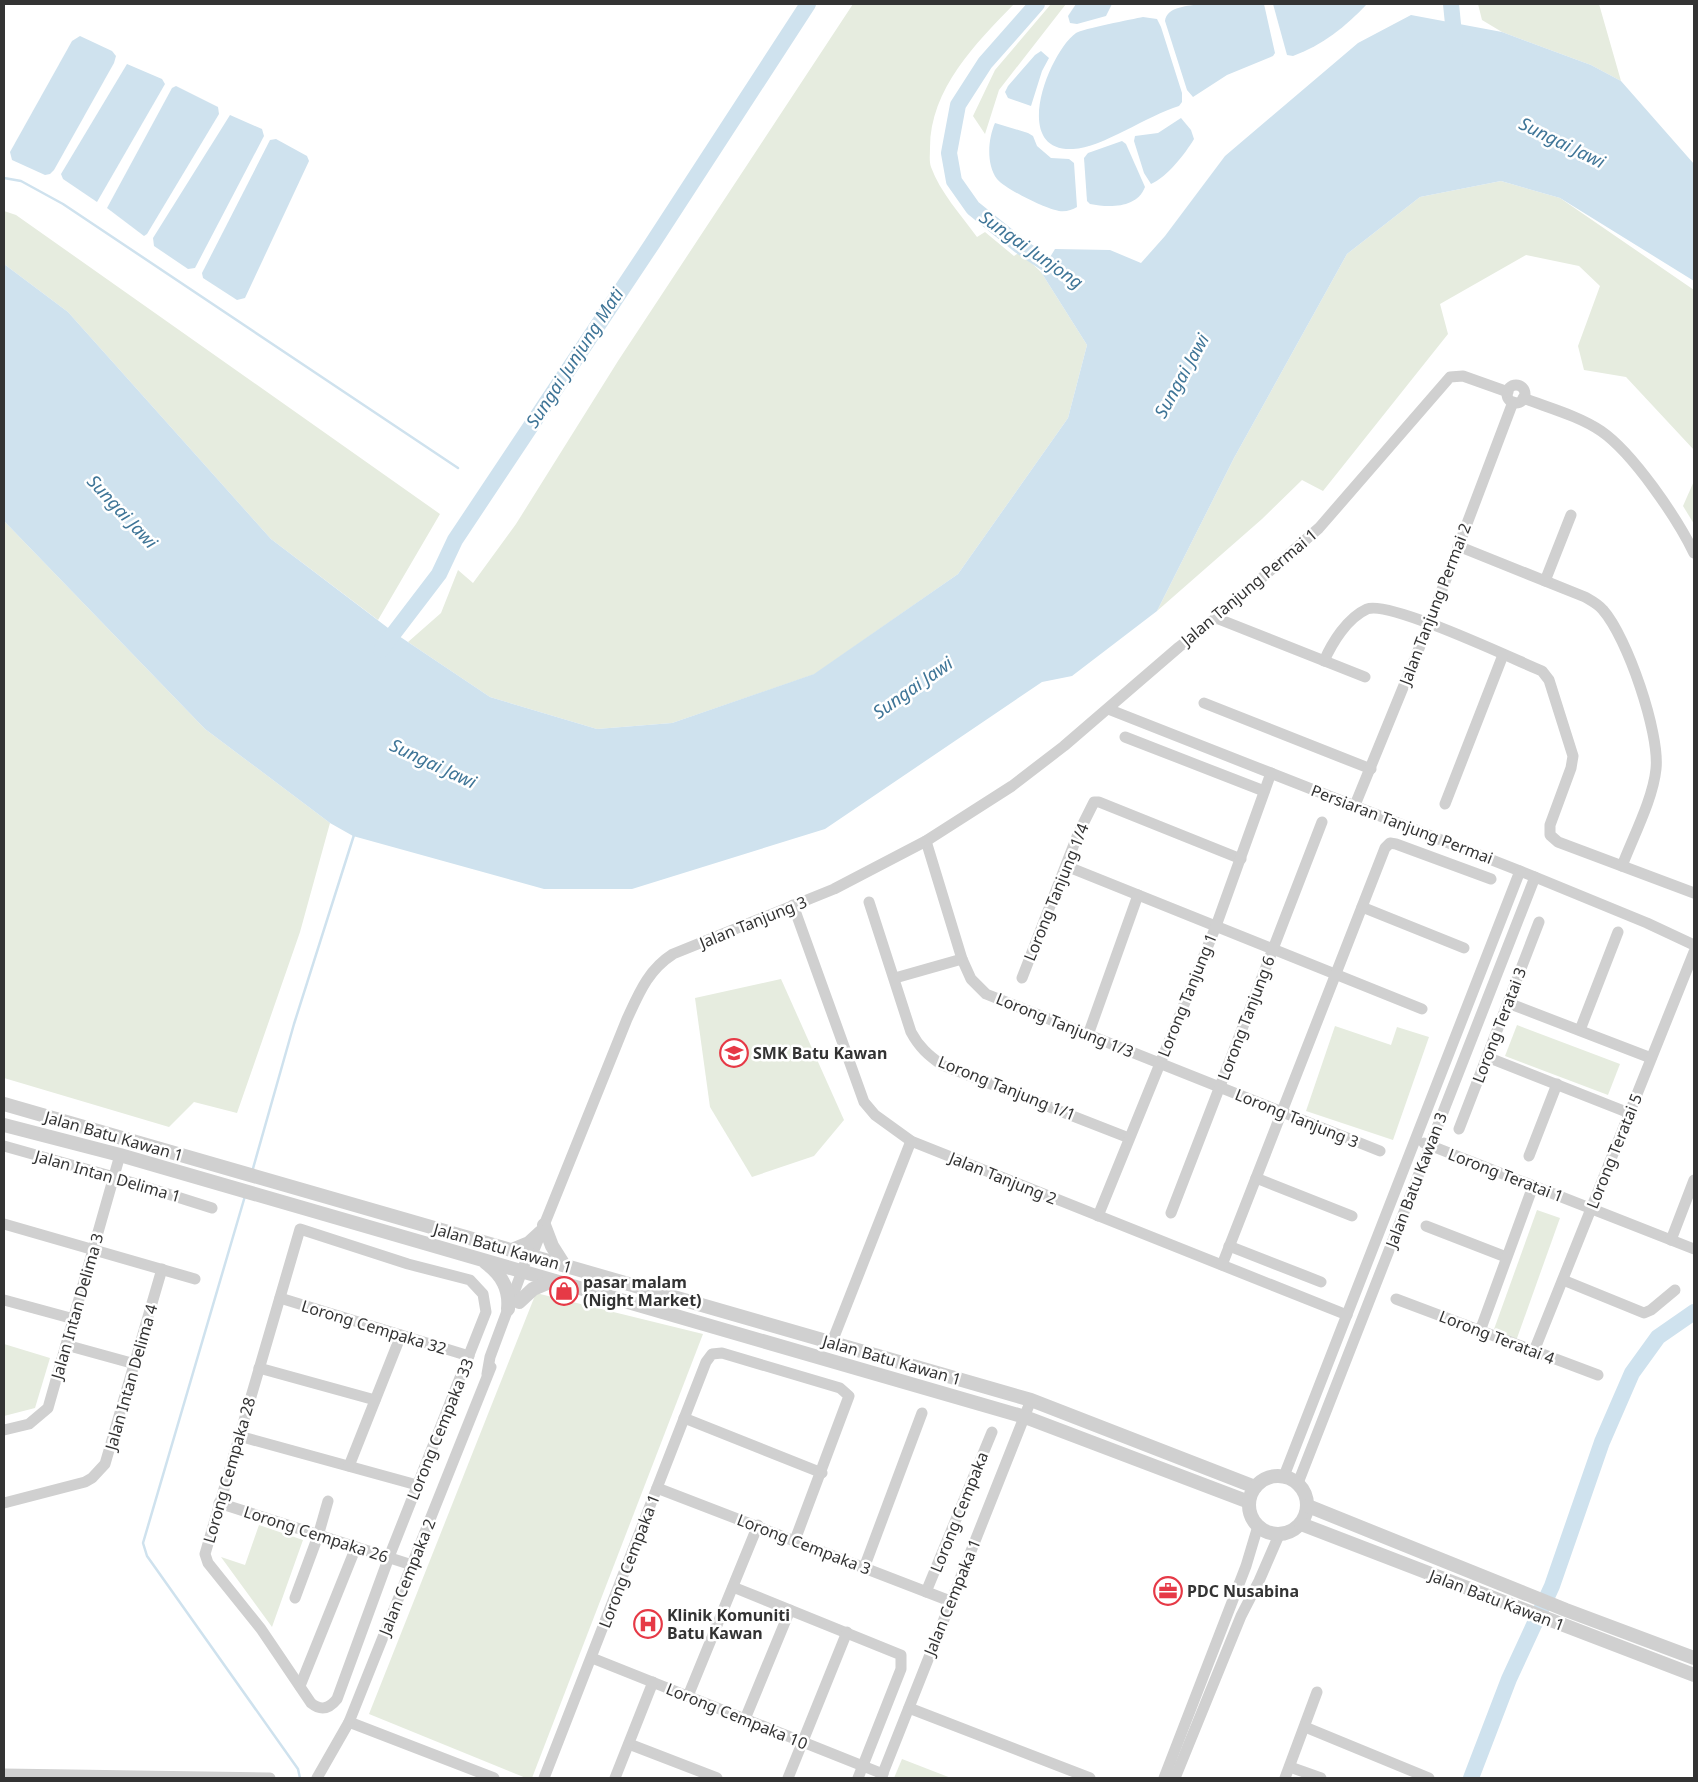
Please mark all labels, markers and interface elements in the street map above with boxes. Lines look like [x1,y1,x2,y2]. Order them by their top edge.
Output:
water label: Sungai Jawi [1516,111,1610,173]
water label: Sungai Junjong [975,205,1088,294]
water label: Sungai Junjung Mati [520,283,629,432]
water label: Sungai Jawi [1148,329,1214,422]
water label: Sungai Jawi [82,469,163,554]
street label: Jalan Tanjung Permai 2 [1393,520,1476,690]
street label: Jalan Tanjung Permai 1 [1175,523,1322,652]
water label: Sungai Jawi [868,651,958,724]
water label: Sungai Jawi [386,733,481,794]
street label: Persiaran Tanjung Permai [1308,779,1496,869]
street label: Lorong Tanjung 1/4 [1018,820,1094,964]
street label: Jalan Tanjung 3 [694,890,810,954]
street label: Lorong Tanjung 1 [1152,930,1222,1060]
street label: Lorong Tanjung 6 [1212,953,1280,1083]
street label: Lorong Teratai 3 [1467,964,1531,1086]
street label: Lorong Tanjung 1/3 [993,987,1137,1063]
school or university icon: SMK Batu Kawan [719,1038,749,1068]
place label: SMK Batu Kawan [753,1042,887,1064]
street label: Lorong Tanjung 1/1 [935,1050,1079,1126]
street label: Lorong Tanjung 3 [1232,1083,1362,1153]
street label: Lorong Teratai 5 [1581,1090,1647,1212]
street label: Jalan Batu Kawan 1 [40,1105,186,1166]
street label: Jalan Batu Kawan 3 [1379,1109,1452,1253]
street label: Lorong Teratai 1 [1445,1143,1567,1207]
street label: Jalan Intan Delima 1 [31,1144,184,1207]
street label: Jalan Tanjung 2 [944,1146,1060,1210]
street label: Jalan Batu Kawan 1 [429,1217,575,1278]
street label: Jalan Intan Delima 3 [45,1230,108,1383]
place label: pasar malam (Night Market) [583,1271,702,1311]
shop icon: pasar malam (Night Market) [549,1276,579,1306]
street label: Lorong Cempaka 32 [299,1294,449,1360]
street label: Jalan Intan Delima 4 [99,1301,162,1454]
street label: Lorong Teratai 4 [1436,1305,1558,1369]
street label: Jalan Batu Kawan 1 [818,1329,964,1390]
street label: Lorong Cempaka 33 [402,1355,478,1503]
street label: Lorong Cempaka 28 [198,1394,260,1546]
street label: Lorong Cempaka [925,1448,993,1576]
street label: Lorong Cempaka 1 [593,1491,665,1631]
street label: Lorong Cempaka 26 [241,1500,391,1568]
street label: Lorong Cempaka 3 [734,1508,874,1580]
street label: Jalan Cempaka 2 [373,1515,440,1641]
street label: Jalan Cempaka 1 [918,1535,985,1661]
street label: Jalan Batu Kawan 1 [1424,1563,1568,1636]
office icon: PDC Nusabina [1153,1576,1183,1606]
place label: PDC Nusabina [1187,1580,1299,1602]
place label: Klinik Komuniti Batu Kawan [667,1604,790,1644]
hospital icon: Klinik Komuniti Batu Kawan [633,1609,663,1639]
street label: Lorong Cempaka 10 [663,1678,811,1754]

